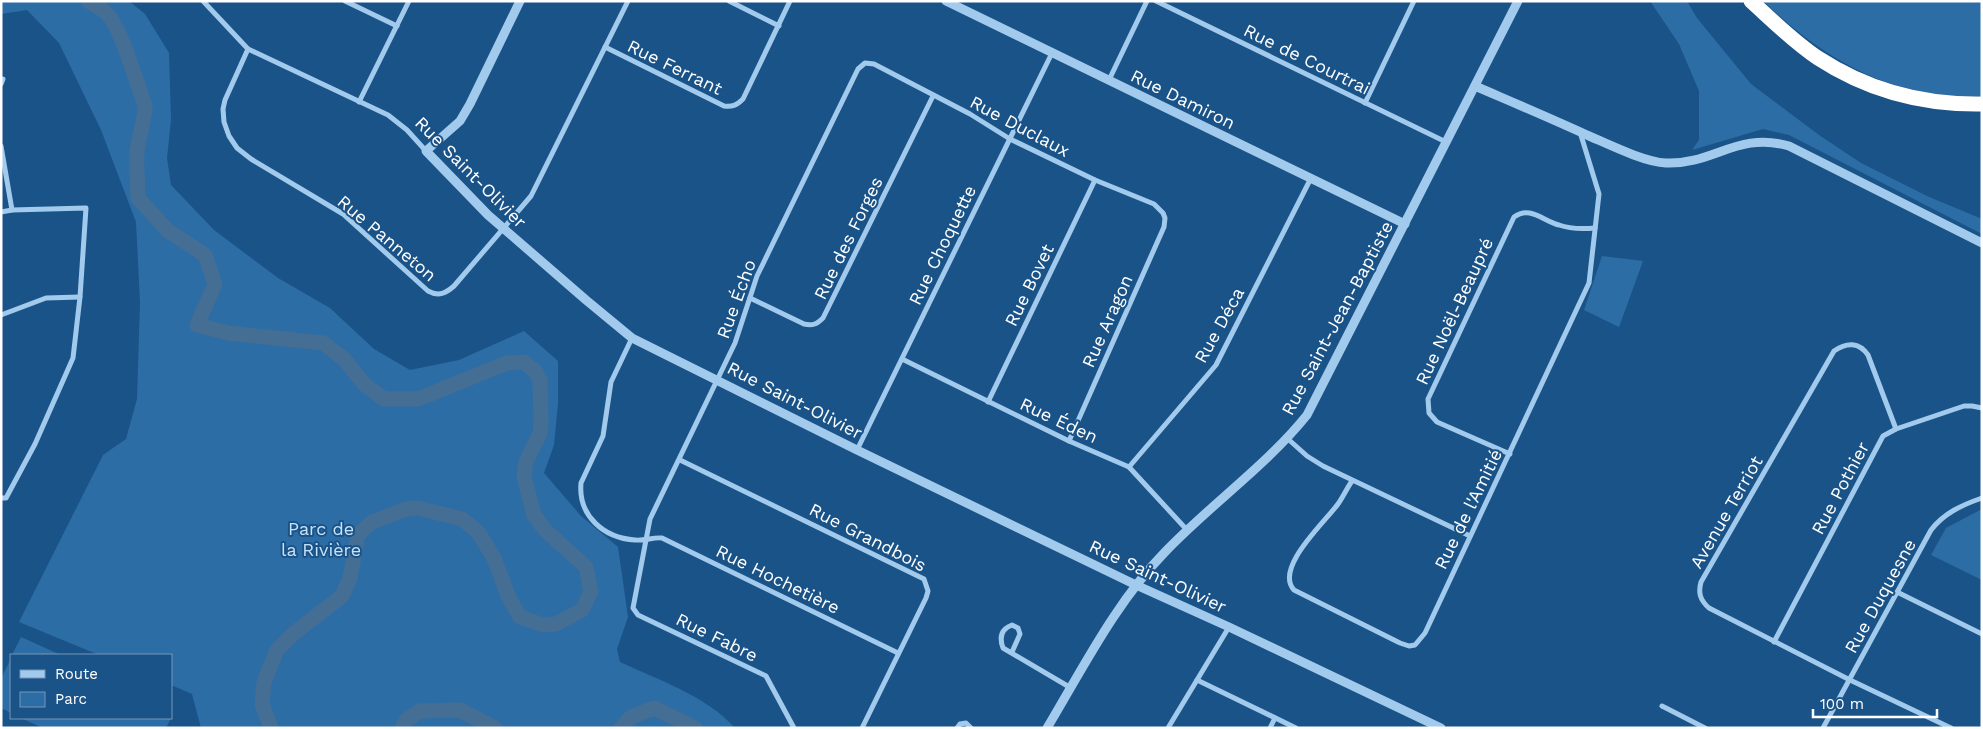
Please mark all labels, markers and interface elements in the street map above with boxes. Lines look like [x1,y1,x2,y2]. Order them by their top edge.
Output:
street label: Rue de Courtrai [1240,19,1374,99]
street label: Rue Ferrant [624,35,726,99]
street label: Rue Damiron [1127,65,1239,133]
street label: Rue Duclaux [967,91,1073,161]
street label: Rue Saint-Olivier [411,112,531,232]
street label: Rue des Forges [809,173,887,303]
street label: Rue Choquette [904,182,980,308]
street label: Rue Panneton [333,191,441,285]
street label: Rue Saint-Jean-Baptiste [1277,217,1397,419]
street label: Rue Noël-Beaupré [1411,234,1497,388]
street label: Rue Bovet [1000,240,1058,330]
street label: Rue Écho [712,257,760,341]
street label: Rue Aragon [1077,271,1137,371]
street label: Rue Déca [1190,284,1248,366]
street label: Rue Saint-Olivier [724,357,866,443]
street label: Rue Éden [1017,393,1101,447]
street label: Rue Pothier [1807,438,1873,538]
street label: Rue de l'Amitié [1430,445,1506,573]
street label: Avenue Terriot [1685,452,1767,572]
street label: Rue Grandbois [806,498,930,576]
park label: Parc de la Rivière [281,518,361,560]
street label: Rue Saint-Olivier [1086,535,1230,617]
street label: Rue Duquesne [1840,535,1920,657]
street label: Rue Hochetière [713,540,843,618]
street label: Rue Fabre [673,608,761,666]
legend [10,654,172,719]
text: Route [55,665,98,683]
scale bar [1813,686,1937,718]
text: Parc [55,690,87,708]
text: 100 m [1820,695,1864,713]

